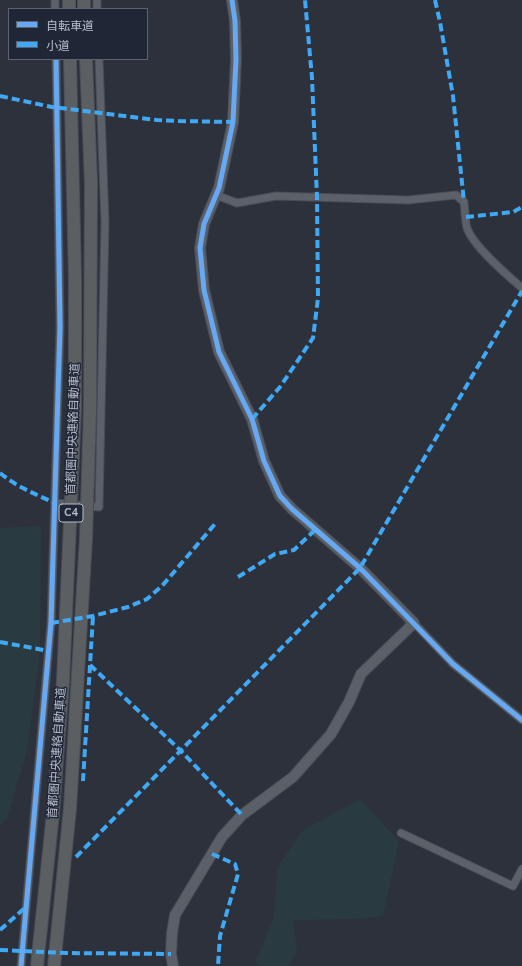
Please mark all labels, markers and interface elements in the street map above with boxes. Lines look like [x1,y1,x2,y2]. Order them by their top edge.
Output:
legend [8,8,148,60]
text: 自転車道 [46,18,94,33]
text: 小道 [46,38,70,53]
street label: 首都圏中央連絡自動車道 [64,363,82,495]
road number: C4 [59,504,83,522]
street label: 首都圏中央連絡自動車道 [45,687,69,819]

